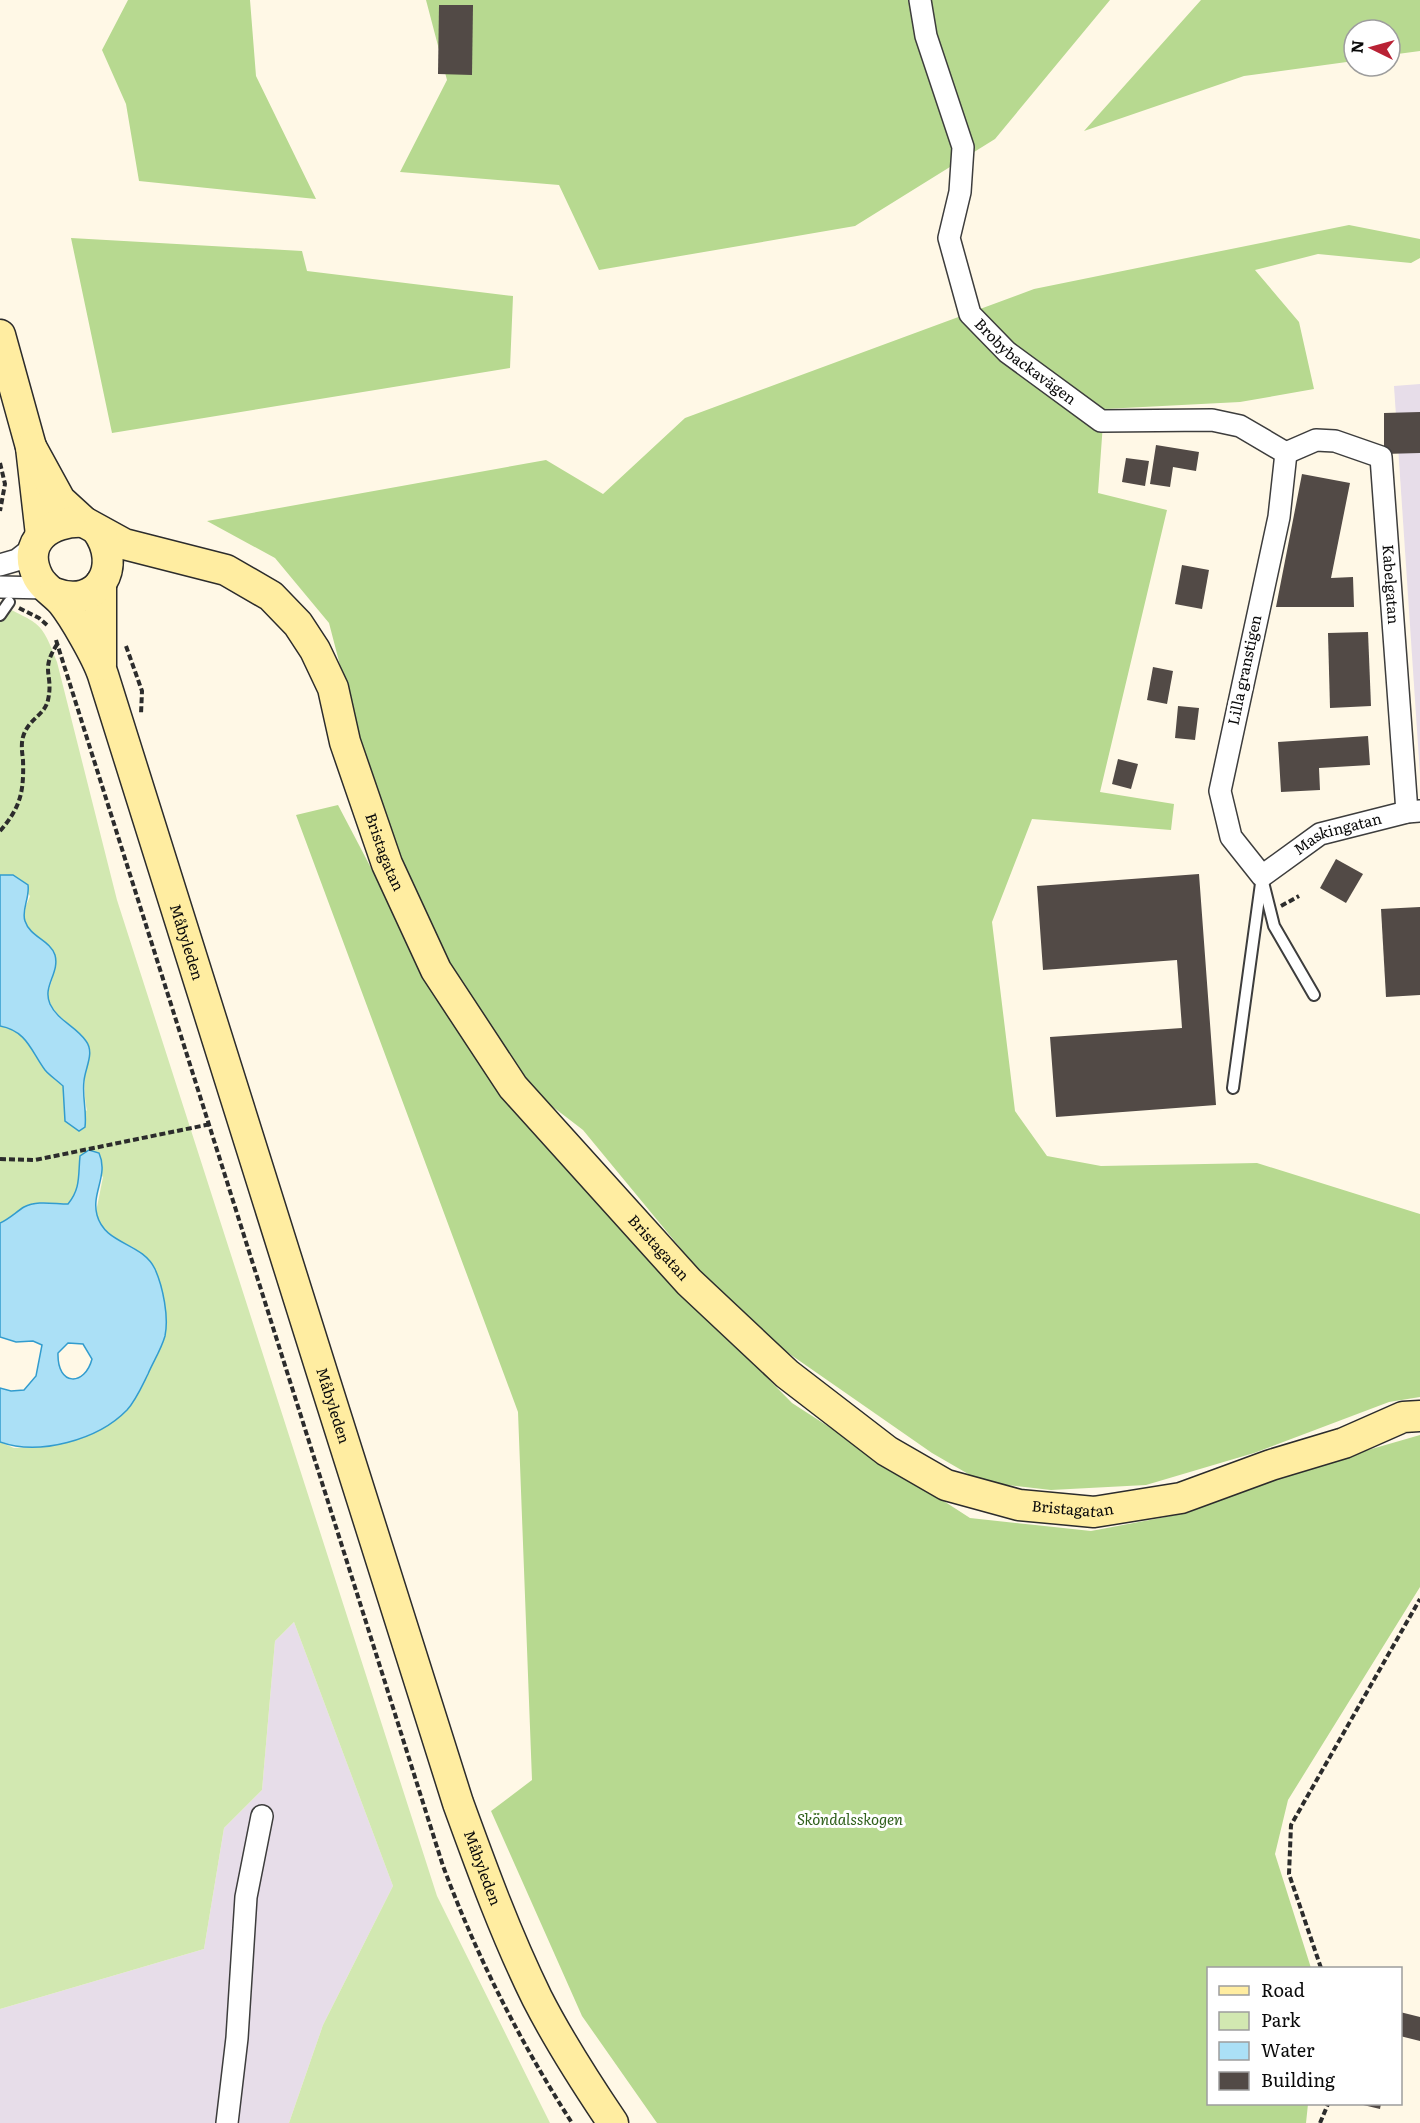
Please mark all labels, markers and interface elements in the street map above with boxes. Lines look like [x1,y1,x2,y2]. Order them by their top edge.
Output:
north arrow [1342,18,1402,78]
text: N [1344,39,1369,54]
street label: Brobybackavägen [970,312,1082,409]
street label: Kabelgatan [1377,543,1406,625]
street label: Lilla granstigen [1221,612,1266,727]
street label: Maskingatan [1288,806,1384,860]
street label: Bristagatan [360,809,411,895]
street label: Måbyleden [165,901,210,983]
street label: Bristagatan [623,1209,696,1285]
street label: Måbyleden [311,1364,357,1446]
street label: Bristagatan [1031,1493,1115,1522]
park label: Sköndalsskogen [797,1807,903,1830]
street label: Måbyleden [459,1827,508,1909]
legend [1207,1967,1402,2105]
text: Road [1261,1976,1305,2003]
text: Park [1261,2006,1302,2033]
text: Water [1261,2036,1315,2063]
text: Building [1261,2066,1336,2093]

